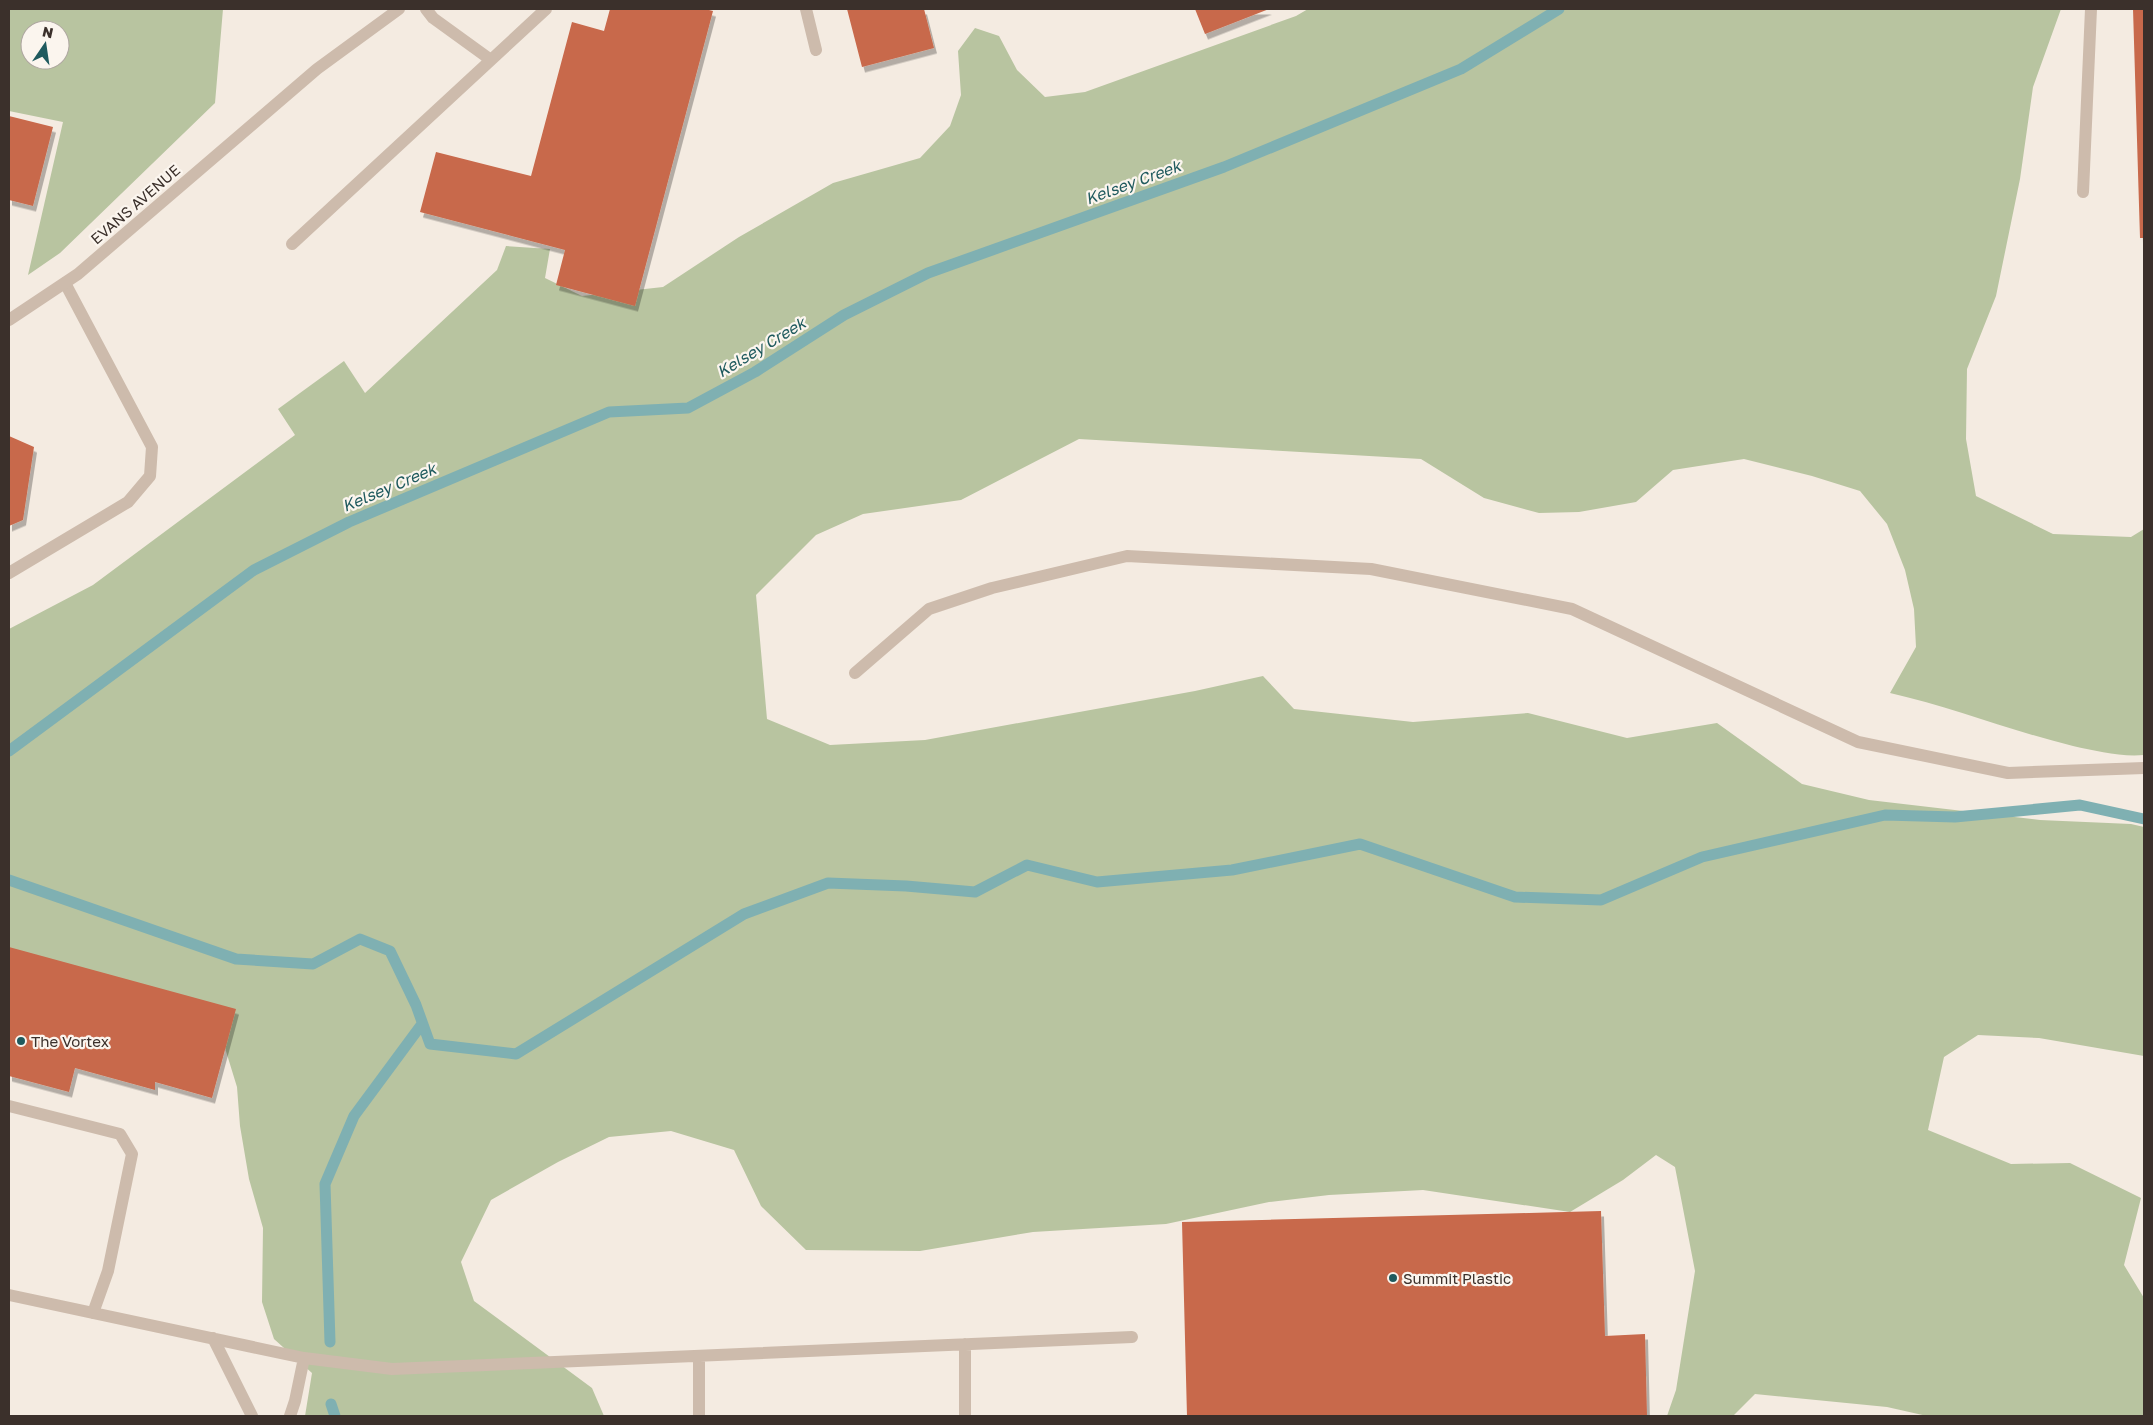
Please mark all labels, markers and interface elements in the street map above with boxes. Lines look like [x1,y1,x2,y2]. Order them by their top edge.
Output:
north arrow [20,20,70,70]
text: N [41,22,55,41]
water label: Kelsey Creek [1083,155,1185,209]
street label: EVANS AVENUE [87,160,183,248]
water label: Kelsey Creek [713,312,811,381]
water label: Kelsey Creek [339,457,441,516]
place label: The Vortex [31,1032,109,1050]
marker: The Vortex [15,1035,27,1047]
place label: Summit Plastic [1403,1269,1511,1287]
marker: Summit Plastic [1387,1272,1399,1284]

